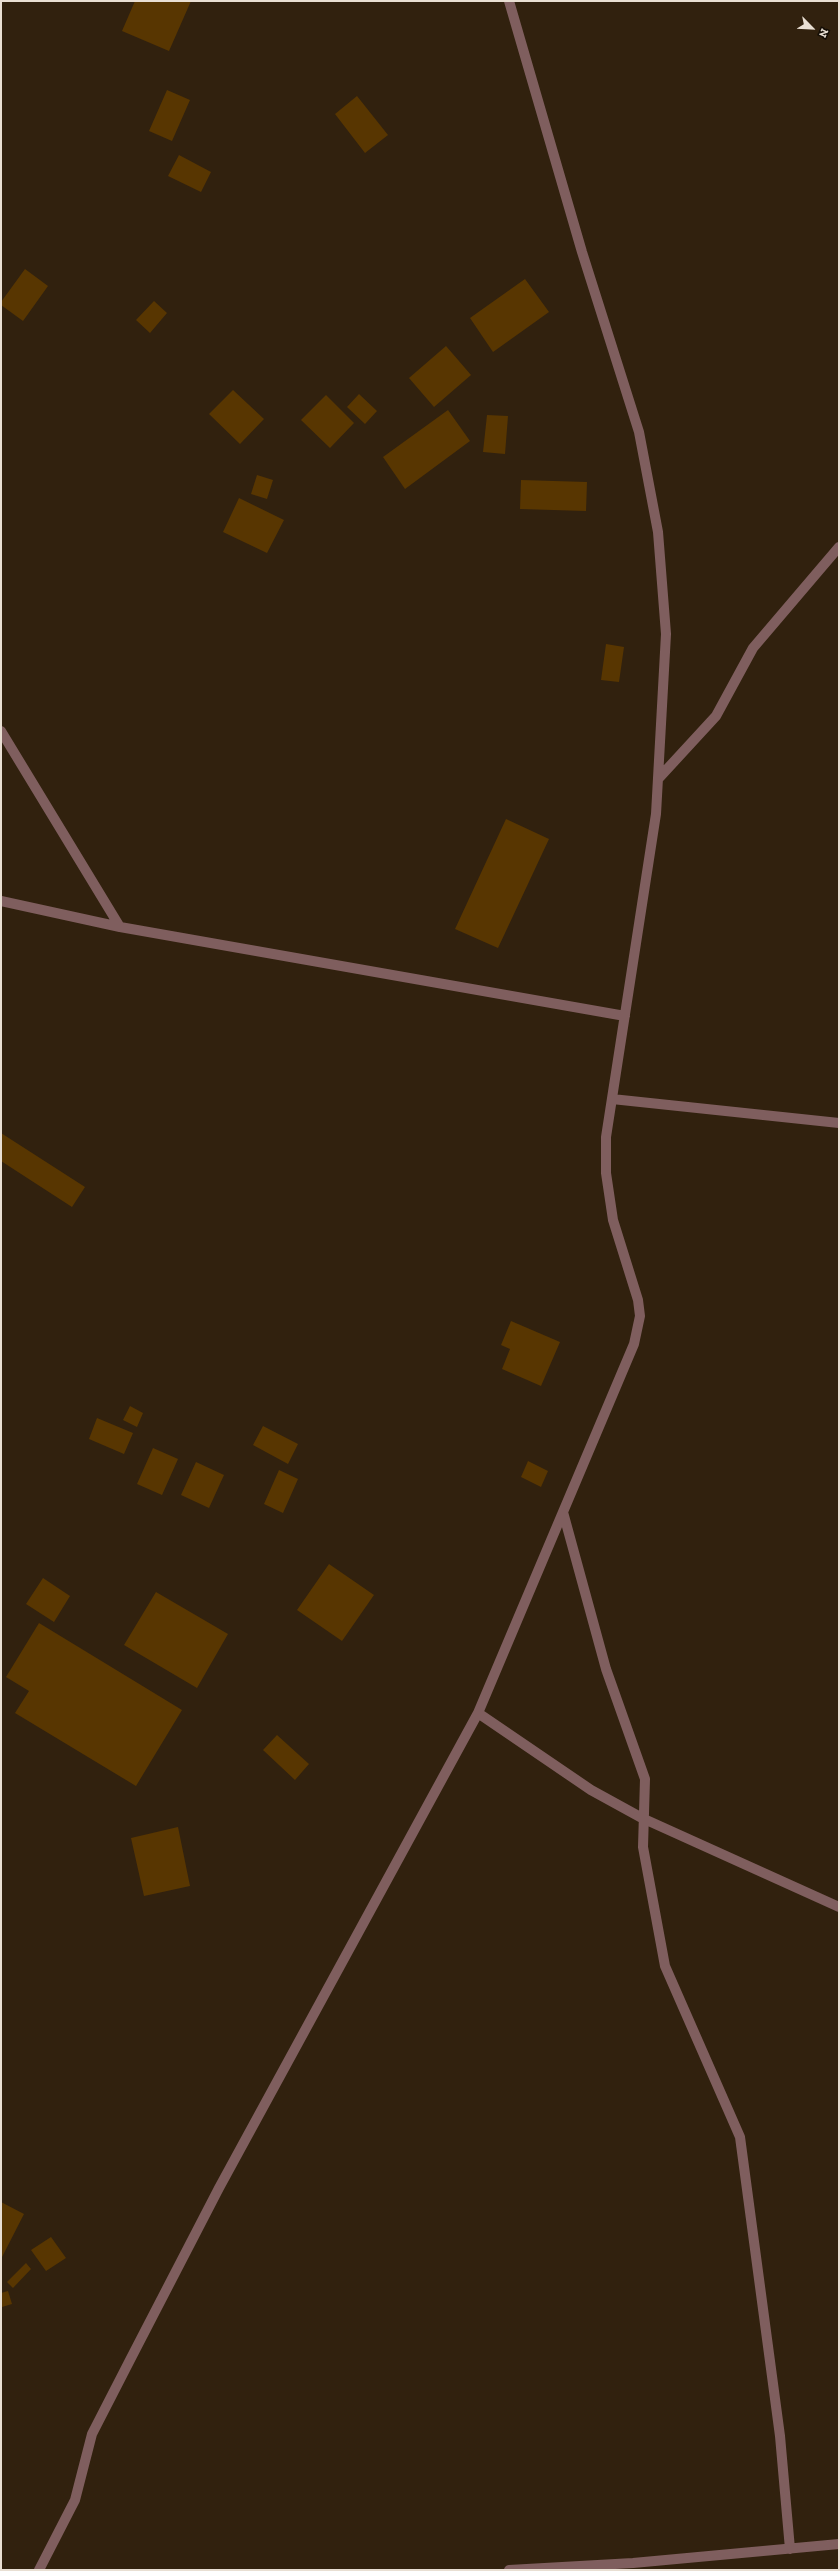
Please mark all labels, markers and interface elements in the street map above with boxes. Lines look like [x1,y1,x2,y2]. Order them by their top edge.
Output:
north arrow [792,8,832,48]
text: N [816,27,831,40]

